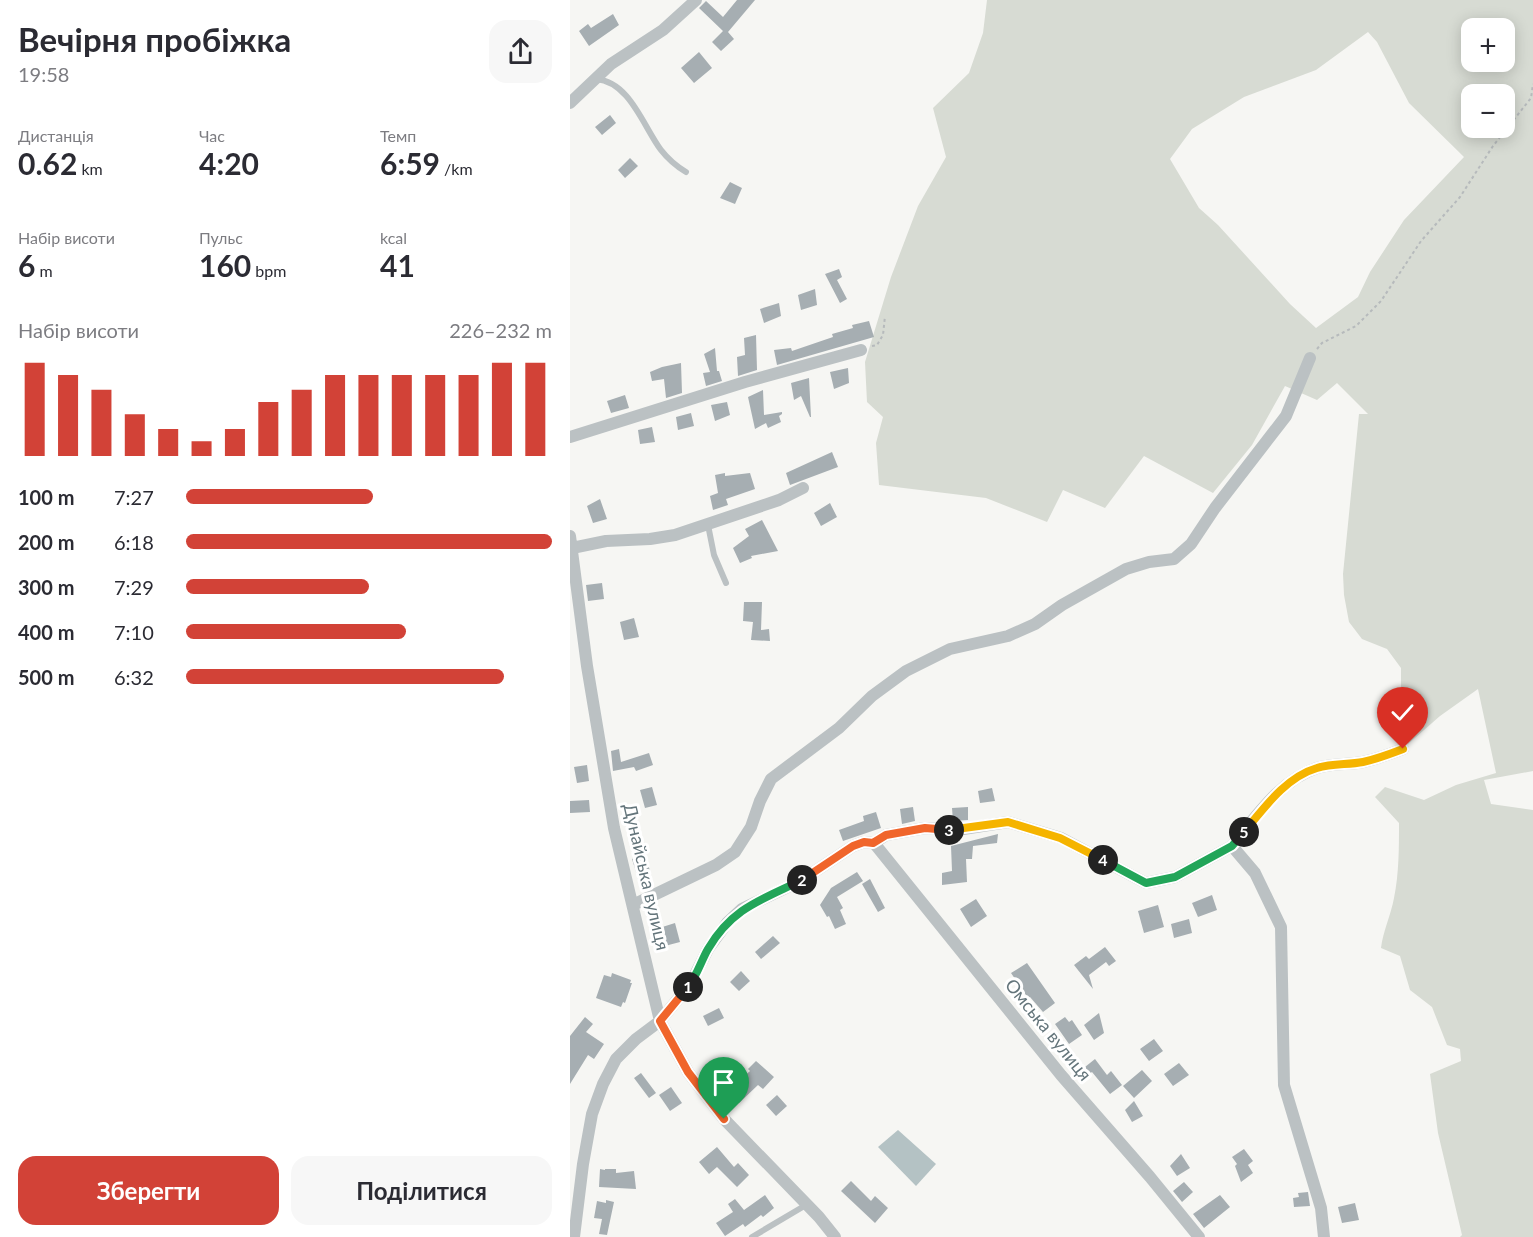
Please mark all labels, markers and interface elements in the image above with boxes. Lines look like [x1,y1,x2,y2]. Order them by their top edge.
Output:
map controls [1461,18,1515,138]
button: + [1461,18,1515,72]
text: Вечірня пробіжка [18,19,291,59]
button: share [489,20,552,83]
text: 19:58 [18,62,69,86]
button: − [1461,84,1515,138]
text: Дистанція [18,126,94,145]
text: Час [199,126,225,145]
text: Темп [380,126,416,145]
text: 0.62 [18,145,77,181]
text: 4:20 [199,145,259,181]
text: 6:59 [380,145,440,181]
text: km [77,159,103,178]
text: /km [440,159,473,178]
text: Набір висоти [18,228,115,247]
text: Пульс [199,228,243,247]
text: kcal [380,228,407,247]
text: 6 [18,247,35,283]
text: 160 [199,247,251,283]
text: 41 [380,247,415,283]
text: m [35,261,53,280]
text: bpm [251,261,286,280]
text: Набір висоти [18,318,139,342]
text: 226–232 m [449,318,552,342]
text: 100 m [18,485,74,509]
text: 7:27 [114,485,154,509]
text: 200 m [18,530,74,554]
text: 6:18 [114,530,154,554]
text: 300 m [18,575,74,599]
text: 7:29 [114,575,154,599]
text: 400 m [18,620,74,644]
text: 7:10 [114,620,154,644]
text: 500 m [18,665,74,689]
text: 6:32 [114,665,154,689]
pin [1377,687,1428,749]
icon: check [1386,696,1419,729]
street label: Дунайська вулиця [619,801,675,952]
pin: 3 [934,815,964,845]
pin: 5 [1229,817,1259,847]
text: 3 [944,820,954,839]
text: 5 [1239,822,1249,841]
pin: 4 [1088,845,1118,875]
text: 4 [1098,850,1108,869]
pin: 2 [787,865,817,895]
text: 2 [797,870,807,889]
pin: 1 [673,972,703,1002]
street label: Омська вулиця [1001,974,1097,1085]
text: 1 [683,977,693,996]
pin [698,1057,749,1119]
icon: arrive [707,1066,740,1099]
button: Зберегти [18,1156,279,1225]
button: Поділитися [291,1156,552,1225]

